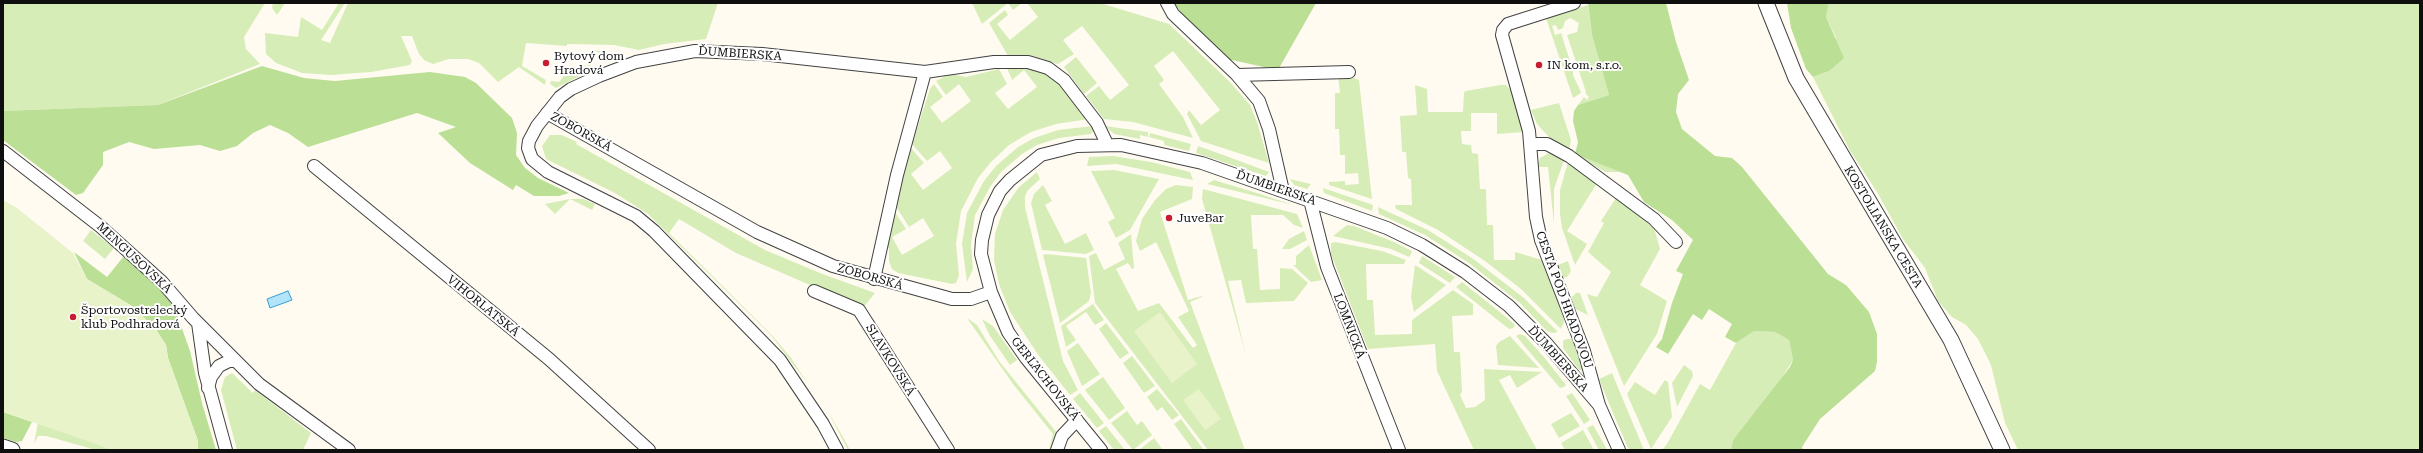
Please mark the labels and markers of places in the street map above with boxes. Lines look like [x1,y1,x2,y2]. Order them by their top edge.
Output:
place label: Bytový dom Hradová [554,49,624,77]
marker: Bytový dom Hradová [541,58,551,68]
place label: IN kom, s.r.o. [1547,58,1622,72]
marker: IN kom, s.r.o. [1534,60,1544,70]
place label: JuveBar [1177,211,1224,225]
marker: JuveBar [1164,213,1174,223]
place label: Športovostrelecký klub Podhradová [81,303,187,331]
marker: Športovostrelecký klub Podhradová [68,312,78,322]

